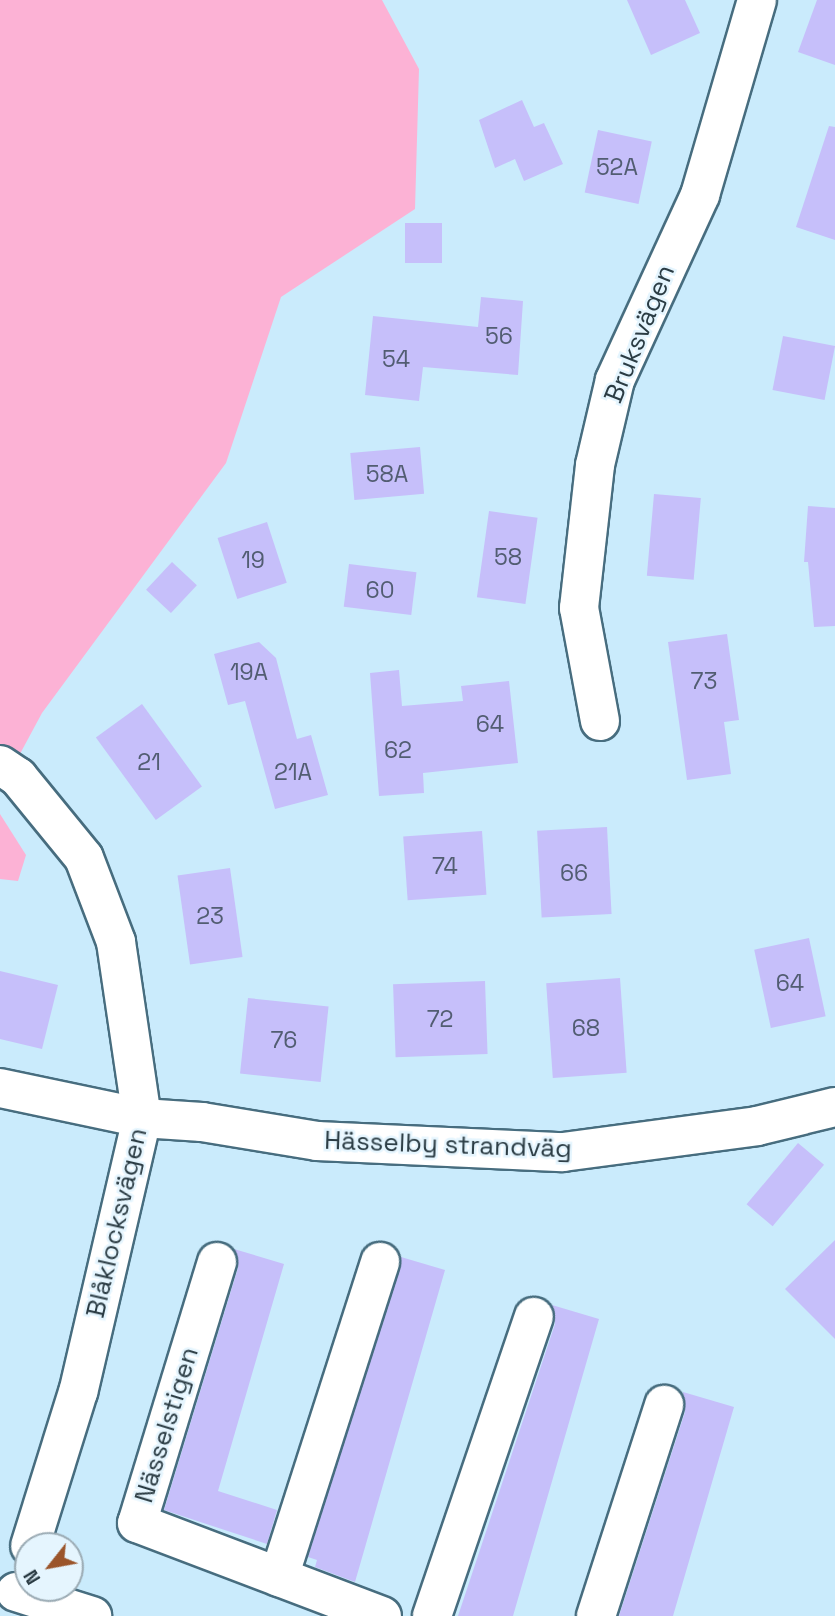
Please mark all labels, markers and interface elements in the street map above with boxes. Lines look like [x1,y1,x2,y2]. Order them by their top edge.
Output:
house number: 52A [596,153,638,181]
street label: Bruksvägen [598,260,682,408]
house number: 56 [485,322,513,350]
house number: 54 [382,345,410,373]
house number: 58A [366,460,408,488]
house number: 58 [494,543,522,571]
house number: 19 [241,546,265,574]
house number: 60 [366,576,394,604]
house number: 19A [230,658,268,686]
house number: 73 [691,667,717,695]
house number: 64 [476,710,504,738]
house number: 62 [384,736,412,764]
house number: 21 [137,748,161,776]
house number: 21A [274,758,312,786]
house number: 74 [432,852,458,880]
house number: 66 [560,859,588,887]
house number: 23 [196,902,224,930]
house number: 64 [776,969,804,997]
house number: 72 [427,1005,453,1033]
house number: 68 [572,1014,600,1042]
house number: 76 [271,1026,297,1054]
street label: Blåklocksvägen [80,1125,154,1321]
street label: Hässelby strandväg [324,1125,572,1165]
street label: Nässelstigen [129,1343,205,1507]
north arrow [14,1532,84,1602]
text: N [18,1565,46,1589]

